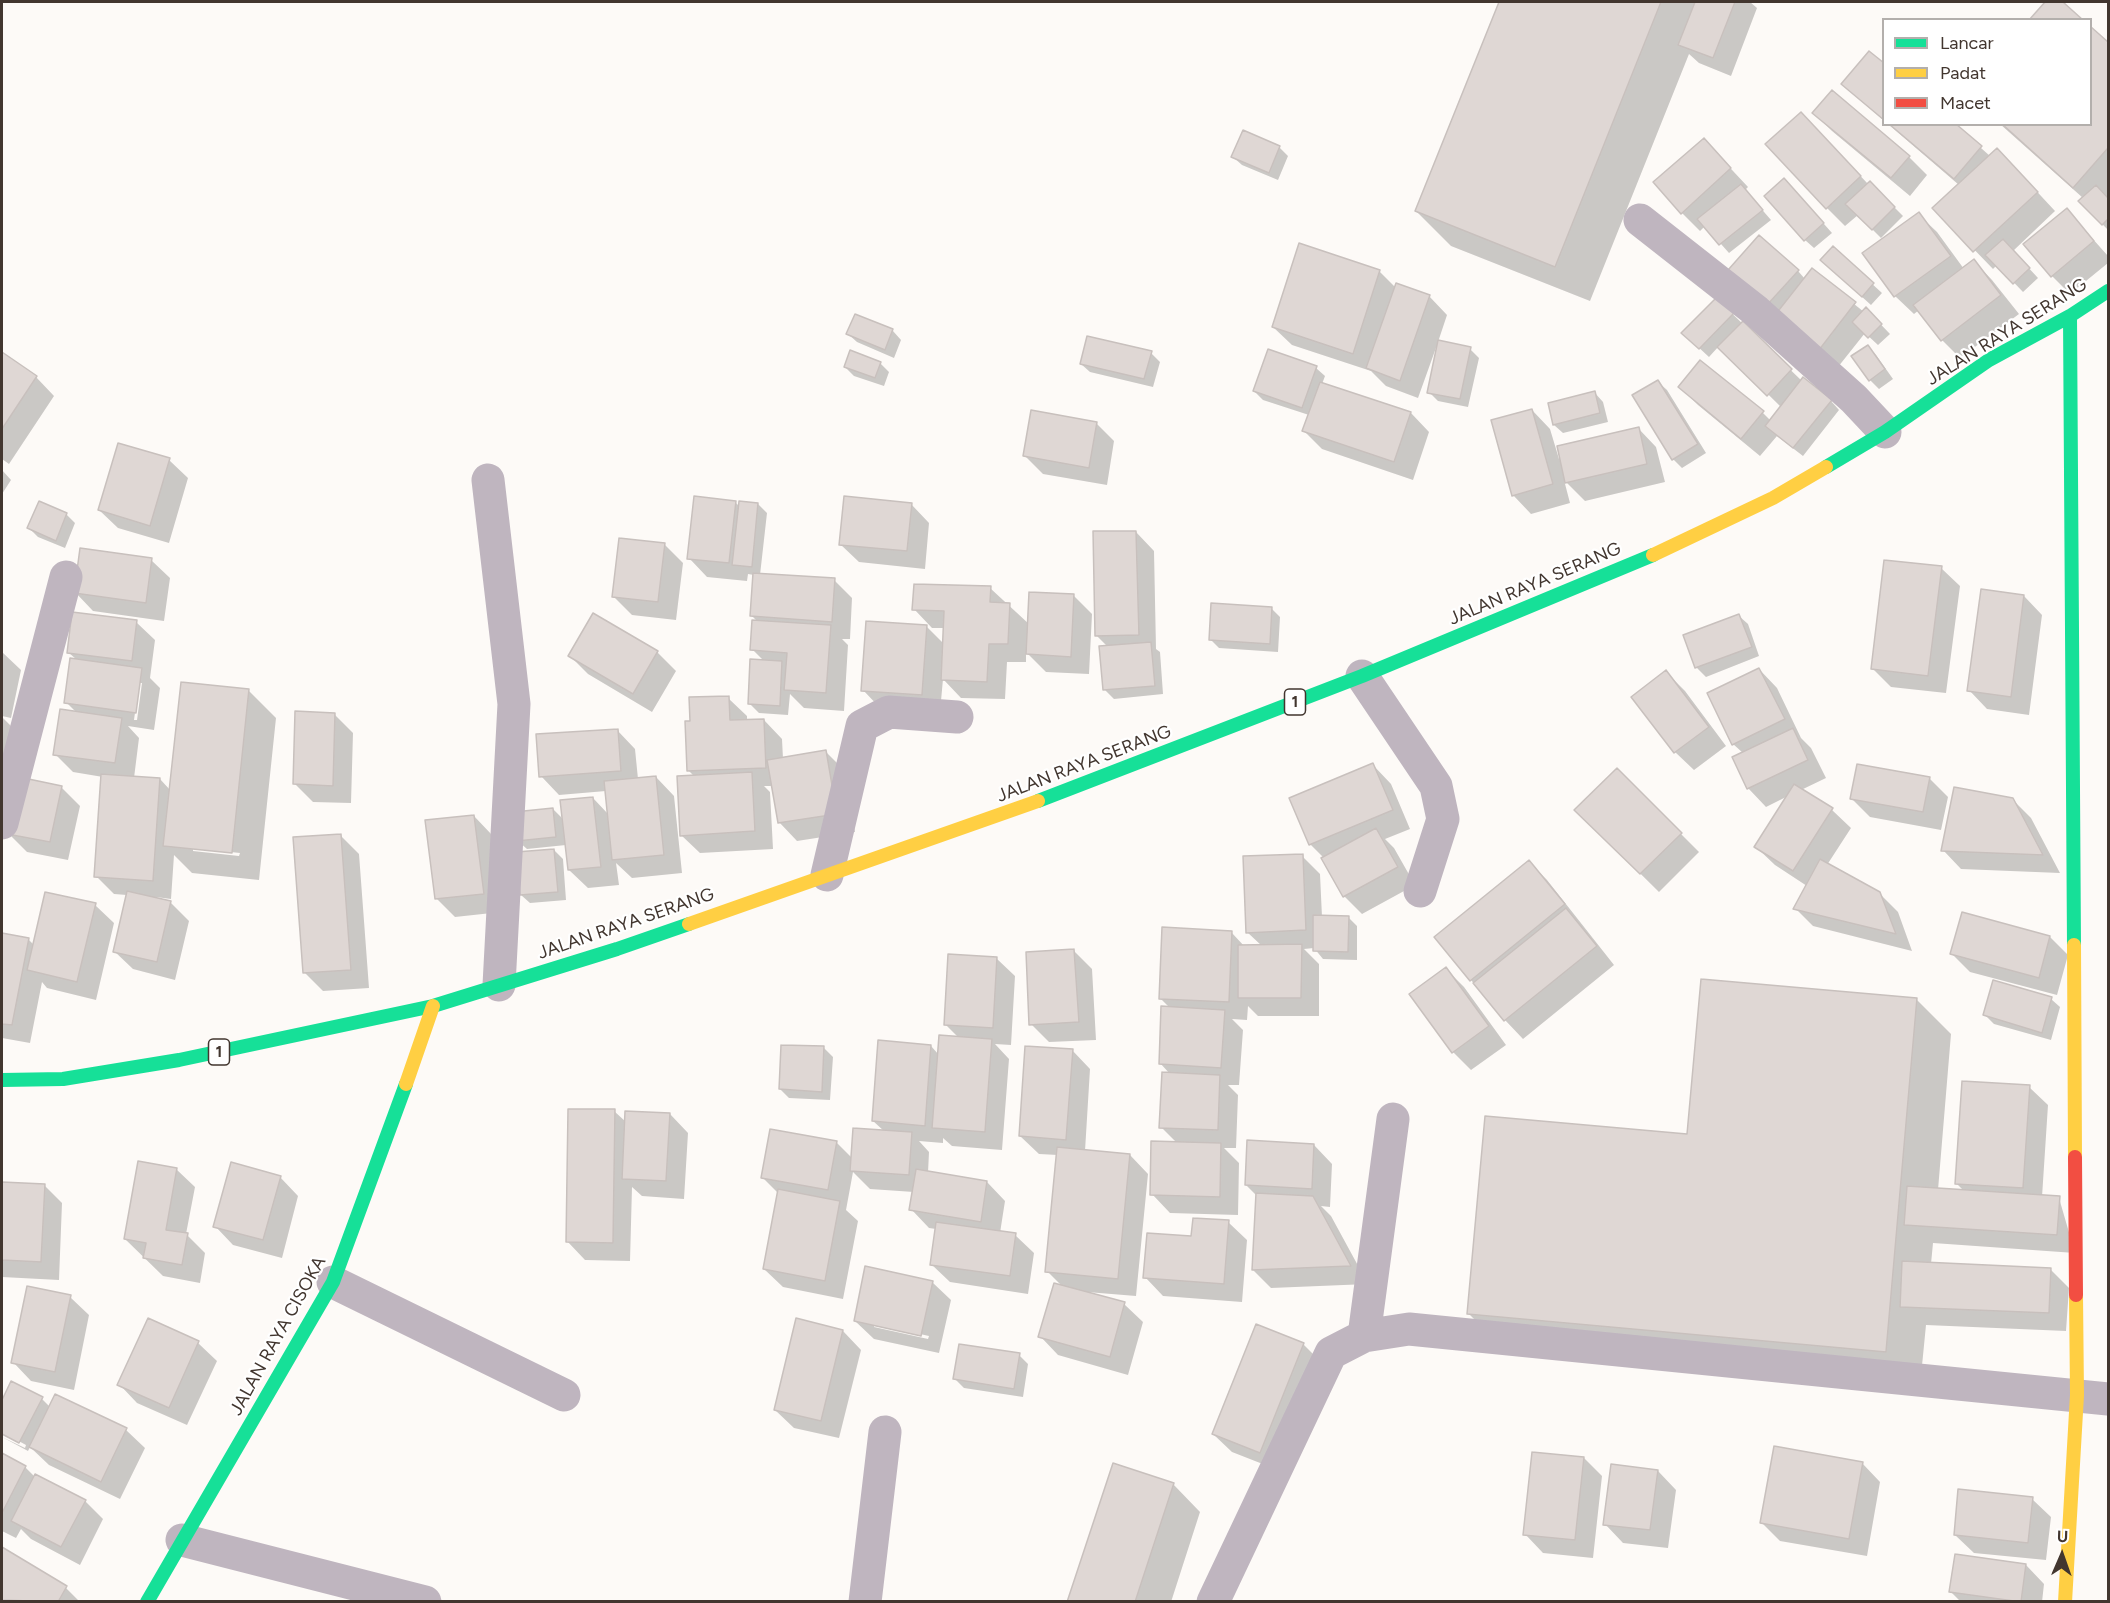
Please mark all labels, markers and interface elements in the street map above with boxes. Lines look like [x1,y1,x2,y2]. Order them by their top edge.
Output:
legend [1882,18,2092,126]
text: Lancar [1940,32,1994,54]
text: Padat [1940,62,1986,84]
text: Macet [1940,92,1991,114]
street label: JALAN RAYA SERANG [1923,274,2091,390]
street label: JALAN RAYA SERANG [1446,538,1624,630]
road number: 1 [1284,689,1306,715]
street label: JALAN RAYA SERANG [994,721,1174,807]
street label: JALAN RAYA SERANG [535,884,717,964]
road number: 1 [208,1039,230,1065]
street label: JALAN RAYA CISOKA [225,1253,331,1419]
north arrow [2032,1525,2092,1585]
text: U [2057,1527,2069,1546]

